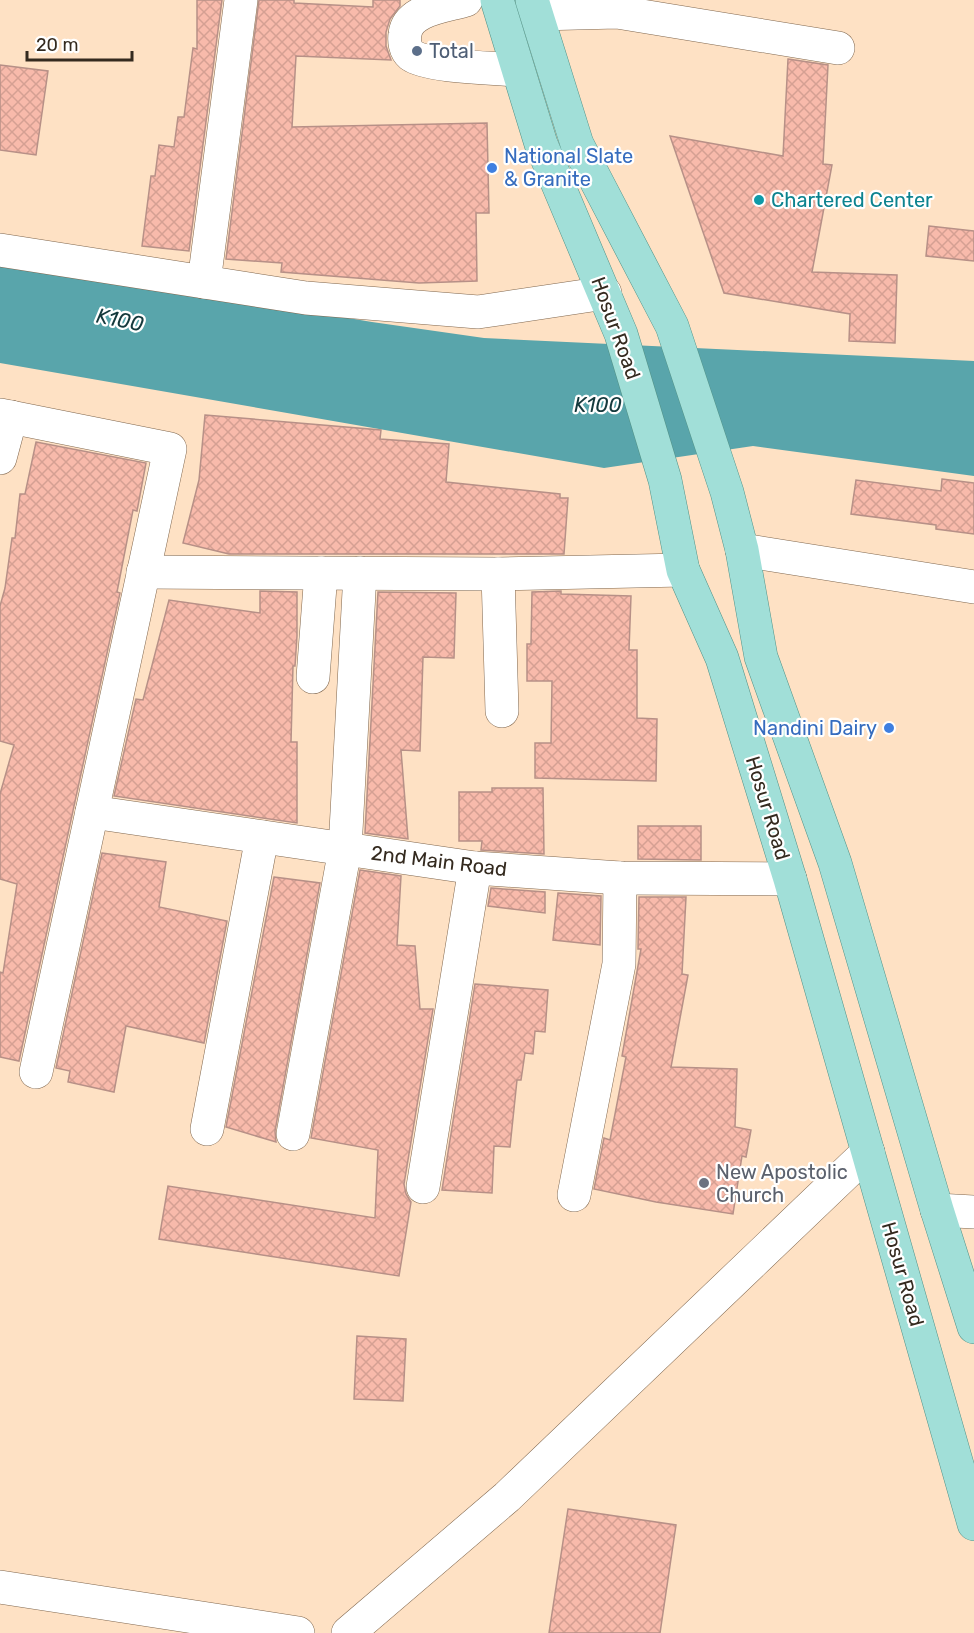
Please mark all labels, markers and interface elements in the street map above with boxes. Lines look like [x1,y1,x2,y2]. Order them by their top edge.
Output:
scale bar [27,24,132,62]
text: 20 m [36,34,78,56]
place label: Total [429,39,474,63]
marker: Total [410,44,424,58]
place label: National Slate & Granite [504,144,633,191]
marker: National Slate & Granite [485,161,499,175]
place label: Chartered Center [771,188,933,212]
marker: Chartered Center [752,193,766,207]
street label: Hosur Road [586,273,646,383]
water label: K100 [94,303,146,336]
water label: K100 [574,392,622,417]
place label: Nandini Dairy [753,716,877,740]
marker: Nandini Dairy [882,721,896,735]
street label: Hosur Road [741,753,795,863]
street label: 2nd Main Road [370,841,508,881]
place label: New Apostolic Church [716,1160,848,1207]
marker: New Apostolic Church [697,1176,711,1190]
street label: Hosur Road [877,1219,929,1329]

